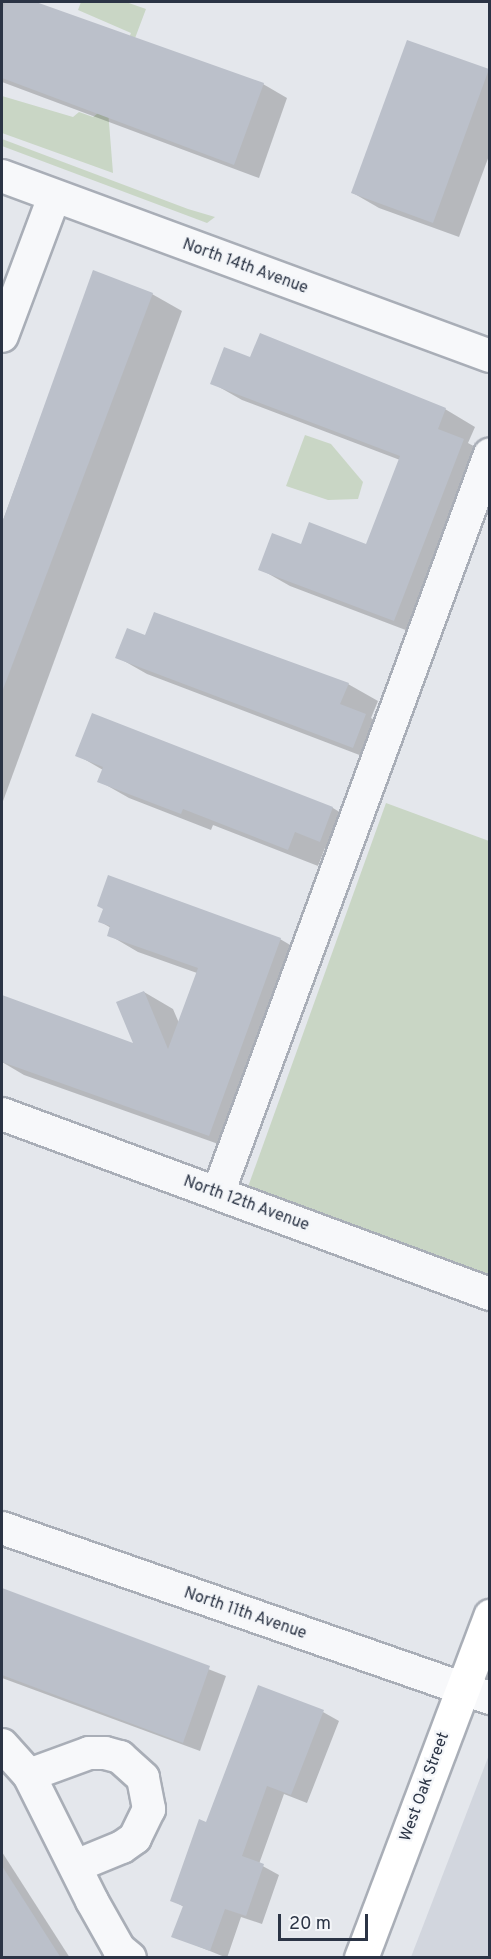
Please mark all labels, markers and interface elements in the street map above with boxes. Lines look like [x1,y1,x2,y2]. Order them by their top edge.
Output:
street label: North 14th Avenue [179,235,311,299]
street label: North 12th Avenue [180,1172,312,1236]
street label: North 11th Avenue [181,1584,309,1644]
street label: West Oak Street [396,1730,454,1844]
scale bar [281,1902,371,1940]
text: 20 m [289,1913,331,1936]

